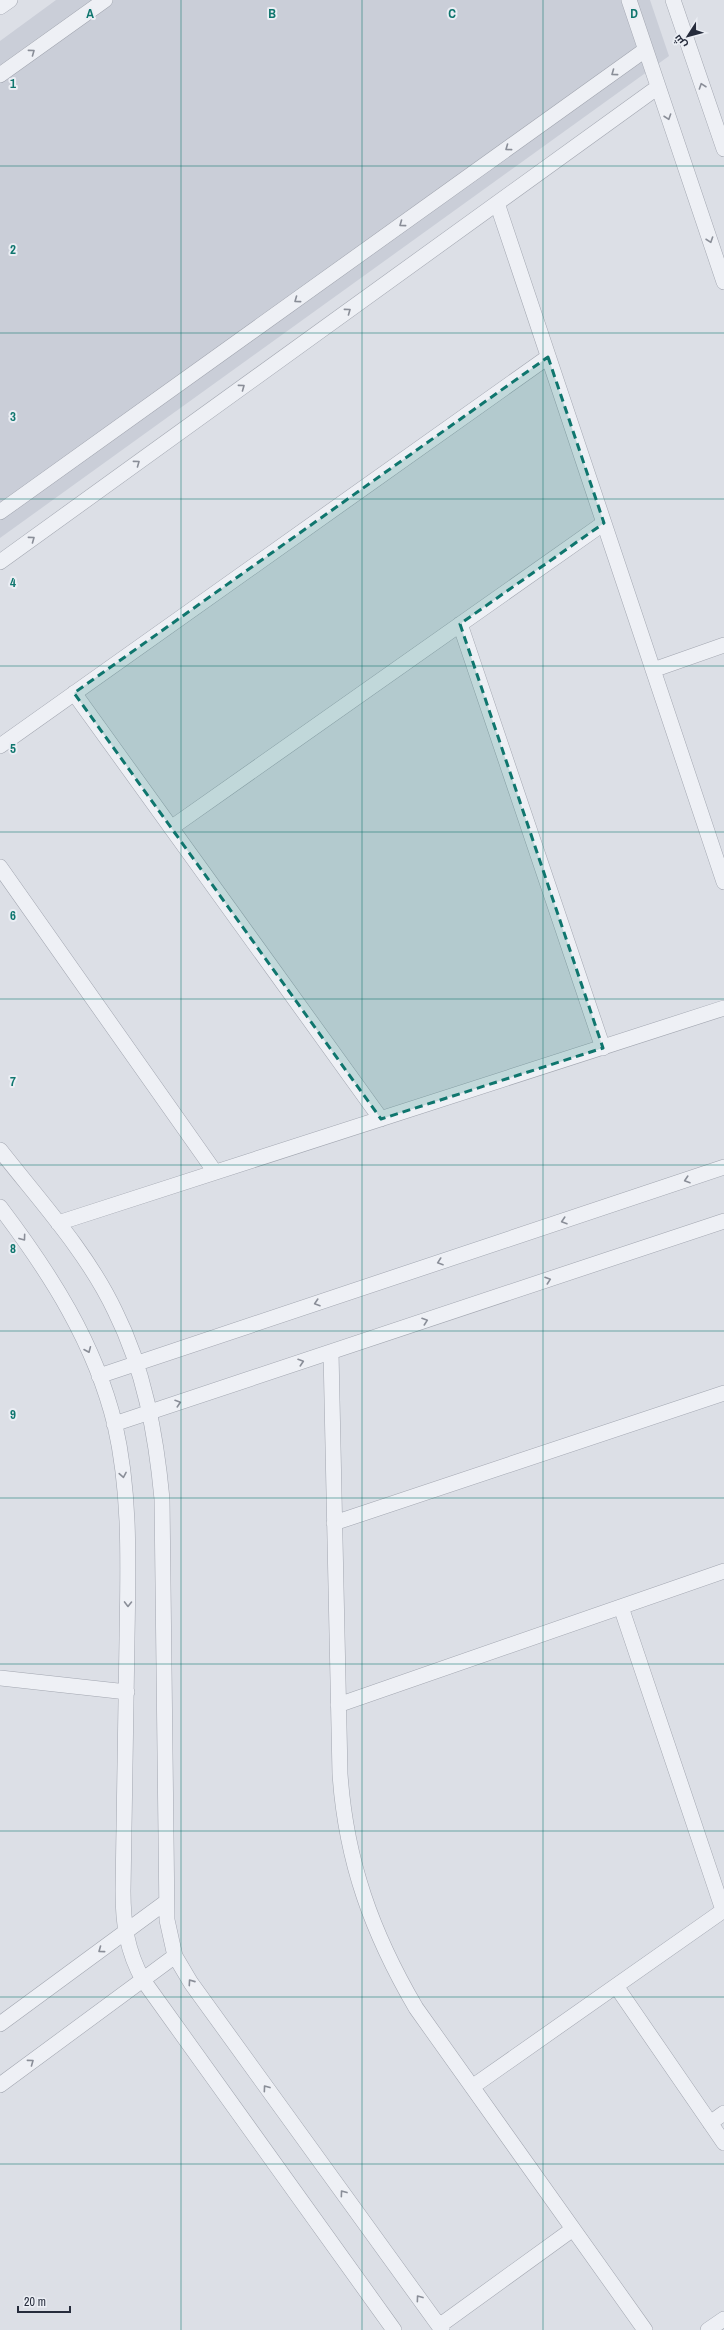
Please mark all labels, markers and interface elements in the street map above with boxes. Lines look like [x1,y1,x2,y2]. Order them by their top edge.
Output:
text: A [86,5,94,22]
text: B [268,5,276,22]
text: C [448,5,456,22]
text: D [630,5,638,22]
north arrow [668,16,708,56]
text: ش [670,32,690,52]
one-way arrow [27,50,34,57]
one-way arrow [611,68,618,75]
text: 1 [10,75,16,92]
one-way arrow [699,82,707,89]
one-way arrow [663,113,672,120]
one-way arrow [505,143,512,151]
one-way arrow [400,219,407,226]
one-way arrow [705,236,713,243]
text: 2 [10,241,16,258]
one-way arrow [294,295,301,302]
one-way arrow [344,308,351,316]
one-way arrow [238,385,245,392]
text: 3 [10,408,16,425]
one-way arrow [133,460,140,468]
one-way arrow [27,537,34,544]
text: 4 [10,574,16,591]
text: 5 [10,740,16,757]
text: 6 [10,907,16,924]
text: 7 [10,1073,16,1090]
one-way arrow [684,1175,691,1183]
one-way arrow [560,1216,567,1225]
one-way arrow [18,1234,26,1241]
text: 8 [10,1240,16,1257]
one-way arrow [437,1257,444,1266]
one-way arrow [544,1276,551,1284]
one-way arrow [314,1298,321,1307]
one-way arrow [421,1317,428,1326]
one-way arrow [84,1346,92,1353]
one-way arrow [298,1359,305,1367]
one-way arrow [175,1400,182,1408]
text: 9 [10,1406,16,1423]
one-way arrow [118,1472,127,1478]
one-way arrow [124,1601,132,1607]
one-way arrow [98,1945,105,1952]
one-way arrow [188,1979,195,1986]
one-way arrow [27,2060,34,2067]
one-way arrow [264,2085,271,2092]
one-way arrow [340,2190,347,2197]
scale bar [18,2288,70,2314]
text: 20 m [24,2294,46,2310]
one-way arrow [417,2296,424,2303]

